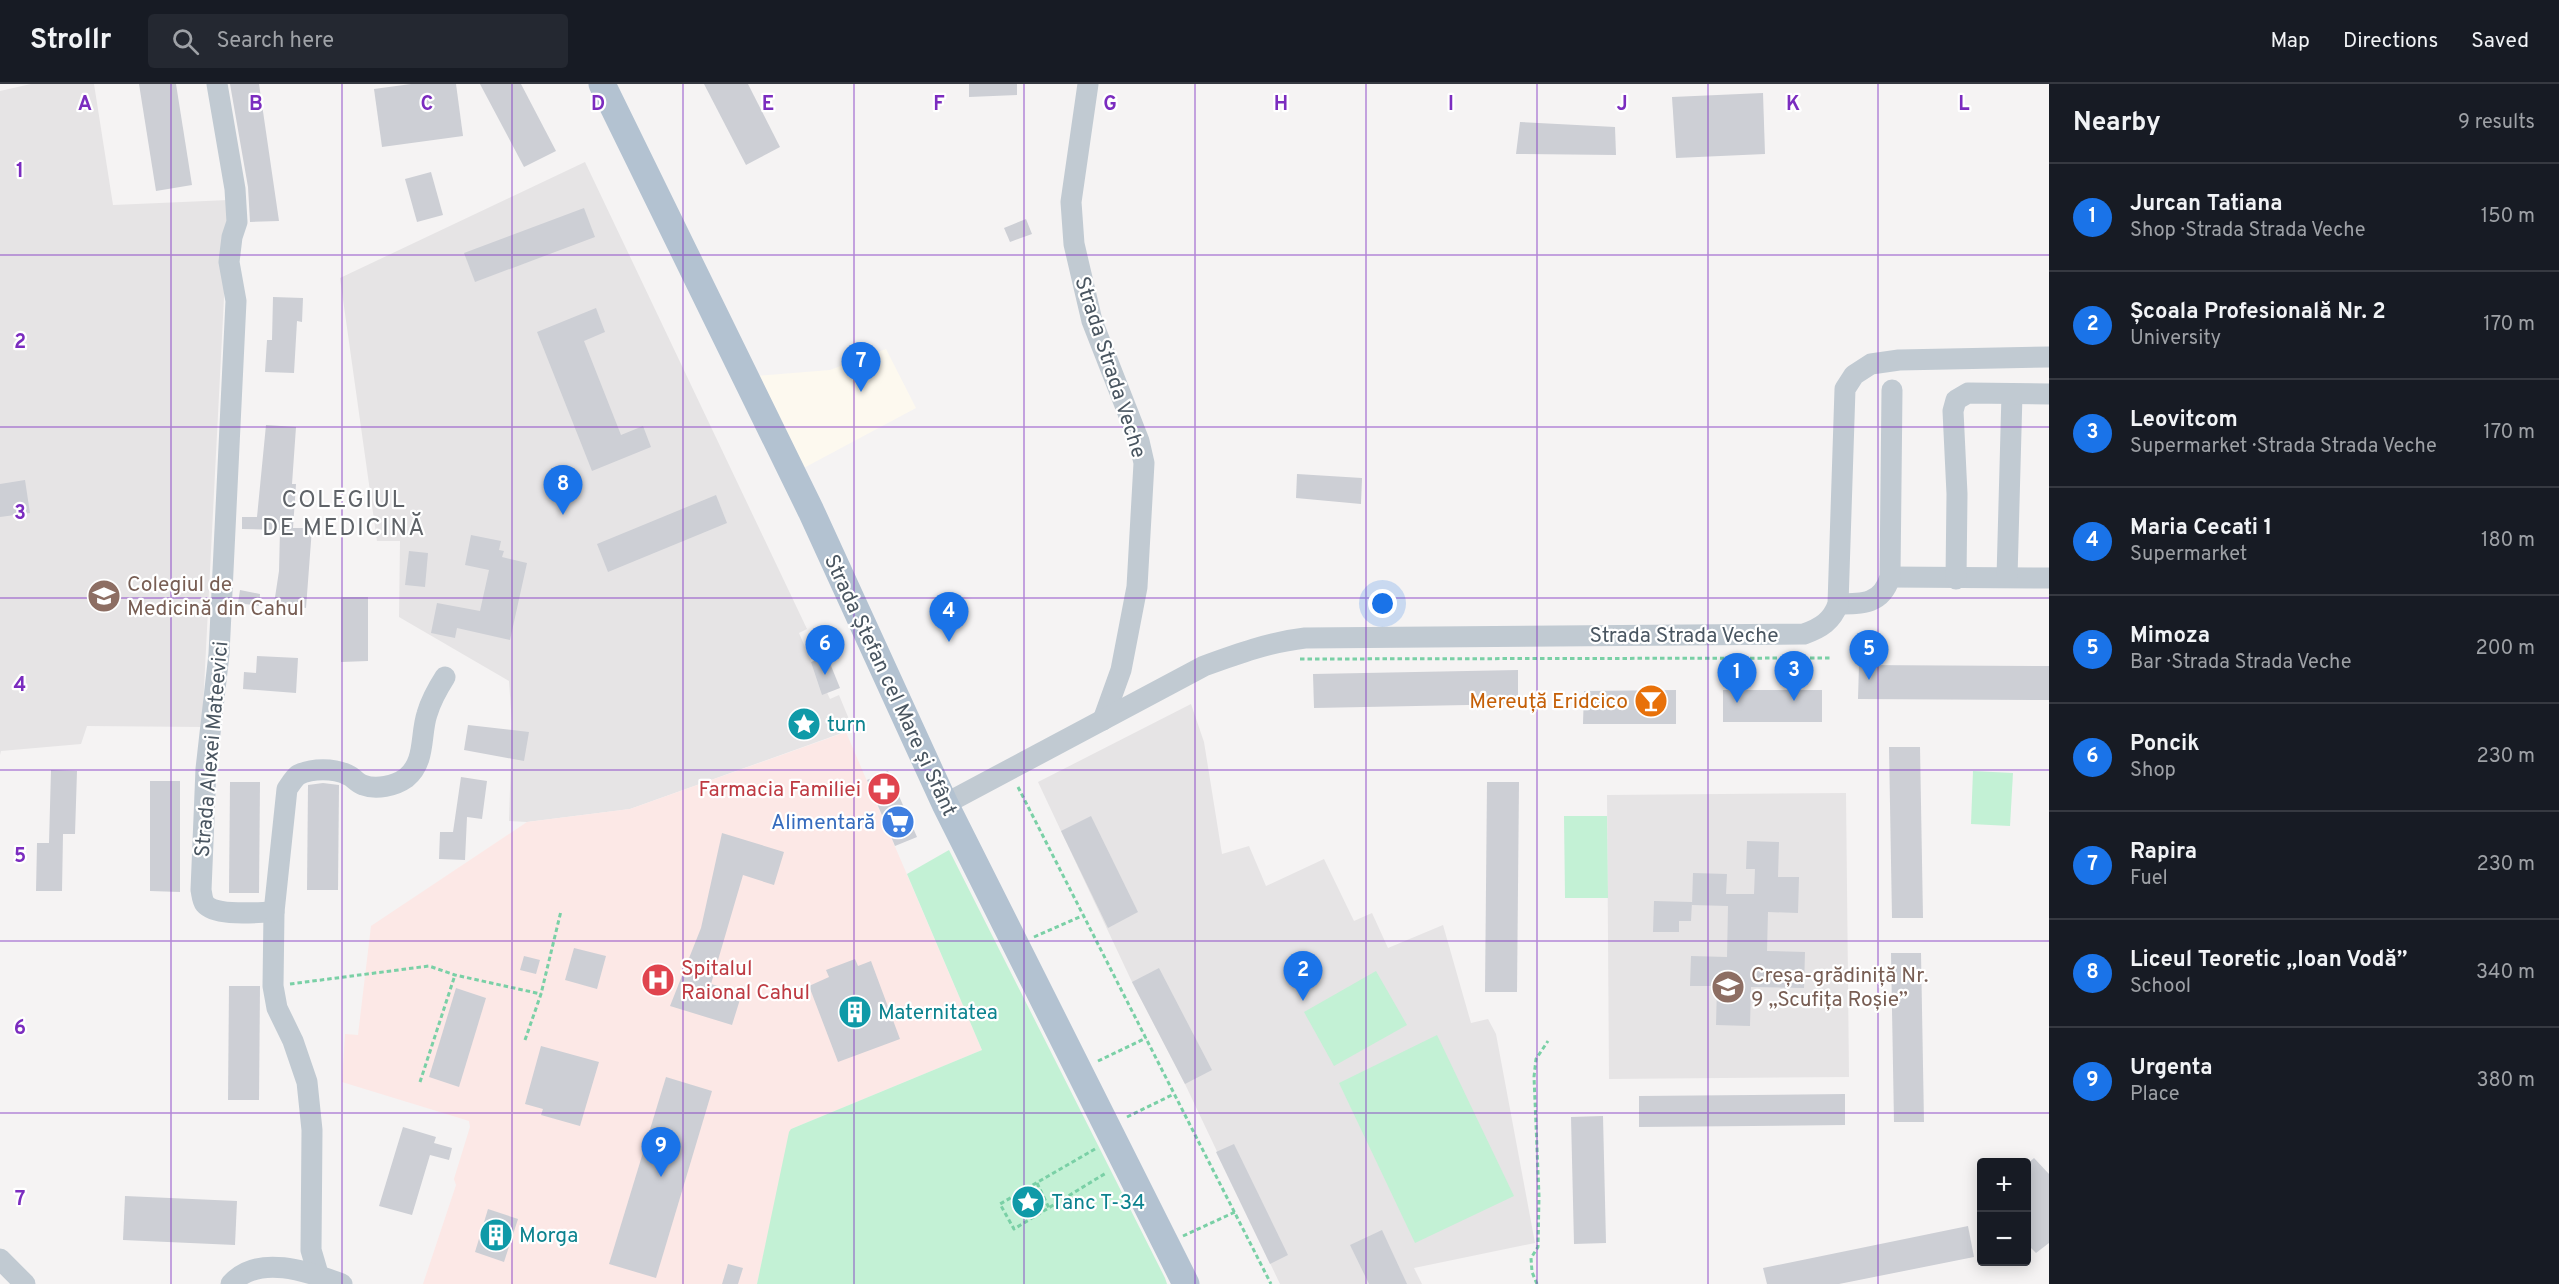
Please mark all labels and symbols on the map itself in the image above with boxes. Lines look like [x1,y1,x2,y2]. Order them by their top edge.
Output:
text: A [78,92,92,118]
text: B [249,92,263,118]
text: C [421,92,433,118]
text: D [591,92,605,118]
text: E [762,92,774,118]
text: F [933,92,945,118]
text: G [1103,92,1117,118]
text: H [1274,92,1288,118]
text: I [1448,92,1454,118]
text: J [1616,92,1628,118]
text: K [1786,92,1800,118]
text: L [1958,92,1970,118]
text: 1 [16,159,24,185]
street label: Strada Strada Veche [1068,273,1152,462]
text: 2 [14,330,26,356]
pin: 7 [842,342,880,392]
pin: 8 [544,466,582,515]
district label: COLEGIUL DE MEDICINĂ [262,486,426,544]
text: 3 [14,501,26,527]
street label: Strada Ștefan cel Mare și Sfânt [817,551,962,821]
place label: Colegiul de Medicină din Cahul [127,572,304,623]
school or university icon: Colegiul de Medicină din Cahul [86,578,122,614]
your location [1368,589,1397,618]
pin: 4 [930,592,968,642]
street label: Strada Strada Veche [1589,623,1779,650]
pin: 6 [806,626,844,675]
pin: 5 [1850,630,1888,680]
street label: Strada Alexei Mateevici [190,640,235,858]
pin: 3 [1774,652,1814,701]
pin: 1 [1718,654,1756,703]
text: 4 [14,673,26,699]
bar icon: Mereuță Eridcico [1633,683,1669,719]
place label: Mereuță Eridcico [1469,689,1628,716]
place icon: turn [786,706,822,742]
place label: turn [827,712,866,739]
pharmacy icon: Farmacia Familiei [866,771,902,807]
place label: Farmacia Familiei [698,777,861,804]
supermarket icon: Alimentară [880,804,916,840]
place label: Alimentară [771,810,875,837]
text: 5 [14,844,26,870]
pin: 2 [1284,952,1322,1001]
place label: Spitalul Raional Cahul [681,956,810,1007]
hospital icon: Spitalul Raional Cahul [640,962,676,998]
place label: Creșa-grădiniță Nr. 9 „Scufița Roșie” [1751,963,1928,1014]
school or university icon: Creșa-grădiniță Nr. 9 „Scufița Roșie” [1710,969,1746,1005]
building icon: Maternitatea [837,994,873,1030]
place label: Maternitatea [878,1000,998,1027]
text: 6 [14,1016,26,1042]
pin: 9 [642,1128,680,1177]
place icon: Tanc T-34 [1010,1184,1046,1220]
text: 7 [15,1187,25,1213]
place label: Tanc T-34 [1051,1190,1145,1217]
building icon: Morga [478,1217,514,1253]
place label: Morga [519,1223,578,1250]

